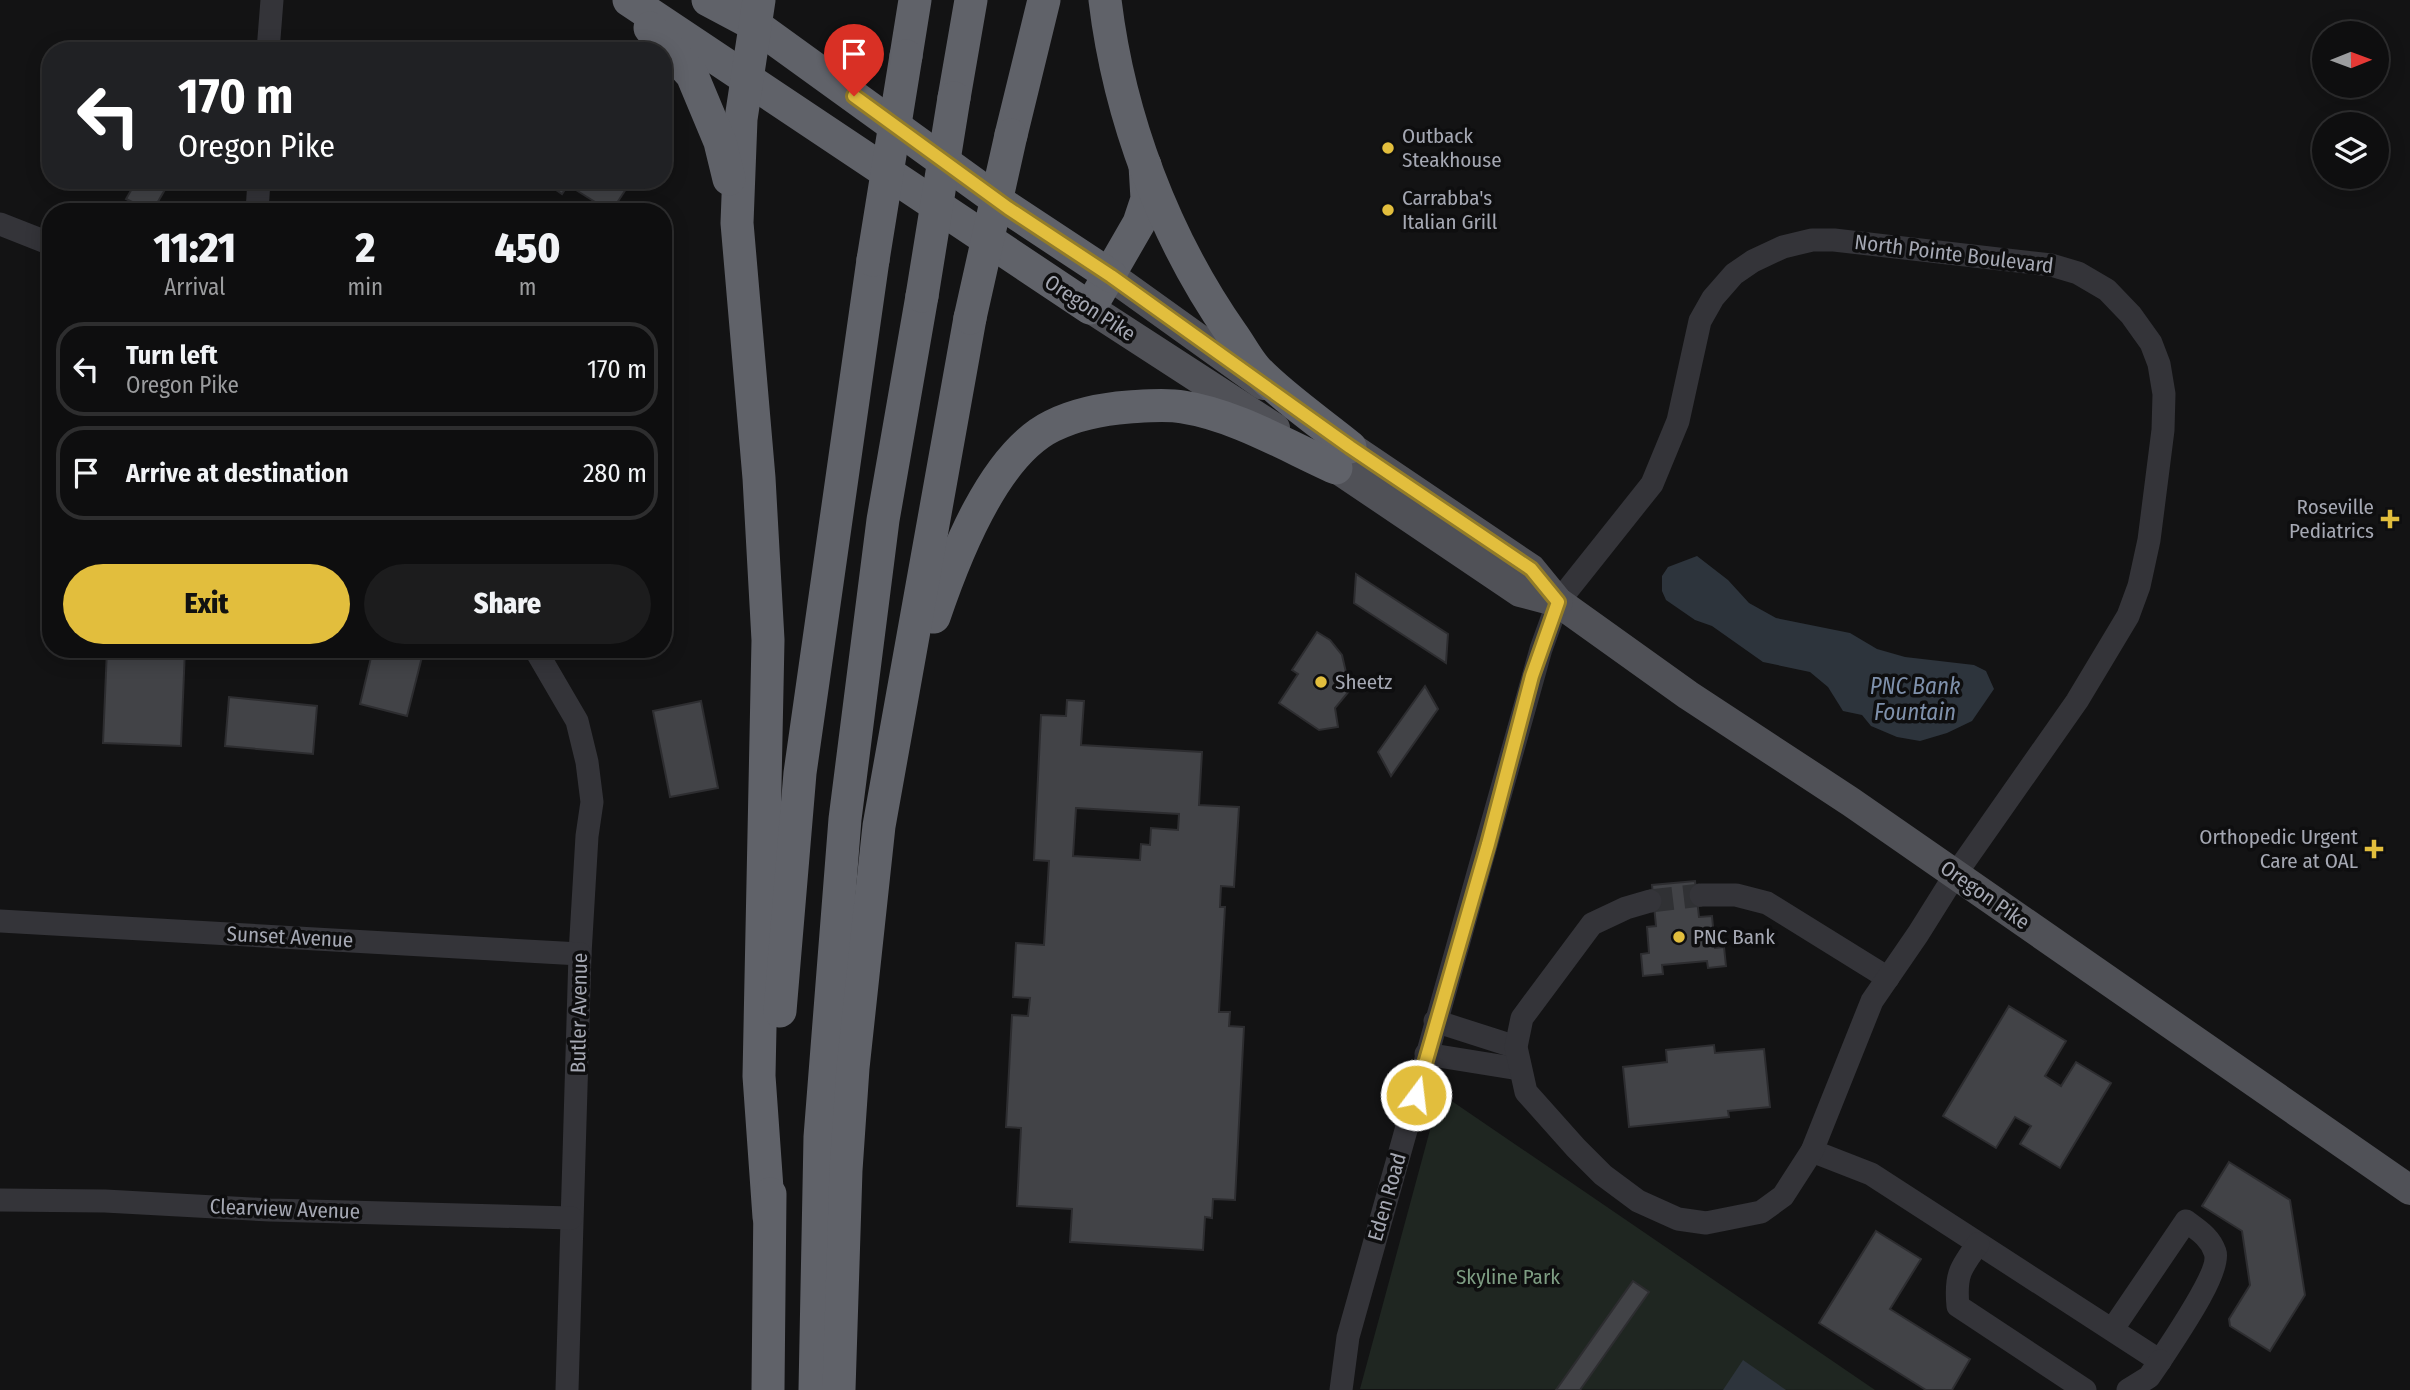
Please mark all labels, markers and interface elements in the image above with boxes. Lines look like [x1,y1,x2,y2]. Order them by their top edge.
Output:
north arrow [2312,21,2389,98]
map controls [2312,21,2389,189]
pin [824,24,884,96]
icon: arrive [835,35,873,73]
text: 170 m [178,67,294,126]
icon: left [63,70,154,161]
button: layers [2312,112,2389,189]
place label: Outback Steakhouse [1402,123,1502,173]
text: Oregon Pike [178,127,335,165]
marker: Outback Steakhouse [1380,140,1396,156]
place label: Carrabba's Italian Grill [1402,185,1498,235]
marker: Carrabba's Italian Grill [1380,202,1396,218]
text: 11:21 [153,223,236,273]
text: 2 [355,223,375,273]
text: 450 [495,223,561,273]
street label: North Pointe Boulevard [1853,229,2055,279]
street label: Oregon Pike [1040,269,1140,347]
text: Arrival [164,273,225,301]
text: min [348,273,383,301]
text: m [519,273,536,301]
text: Turn left [126,340,218,371]
icon: left [67,350,105,388]
text: 170 m [587,354,647,385]
text: Oregon Pike [126,371,239,399]
icon: arrive [67,454,105,492]
text: Arrive at destination [126,458,349,489]
text: 280 m [583,458,647,489]
place label: Roseville Pediatrics [2289,494,2374,544]
marker: Roseville Pediatrics [2380,509,2400,529]
button: Exit [63,564,350,644]
button: Share [364,564,651,644]
place label: Sheetz [1335,669,1392,695]
water label: PNC Bank Fountain [1870,672,1960,726]
marker: Sheetz [1313,674,1329,690]
place label: Orthopedic Urgent Care at OAL [2199,824,2359,874]
marker: Orthopedic Urgent Care at OAL [2364,839,2384,859]
street label: Oregon Pike [1935,855,2035,935]
street label: Sunset Avenue [226,921,354,953]
place label: PNC Bank [1693,924,1775,950]
marker: PNC Bank [1671,929,1687,945]
street label: Butler Avenue [565,953,593,1073]
position arrow [1379,1058,1453,1132]
street label: Eden Road [1362,1150,1412,1244]
street label: Clearview Avenue [209,1193,361,1225]
park label: Skyline Park [1456,1264,1560,1290]

